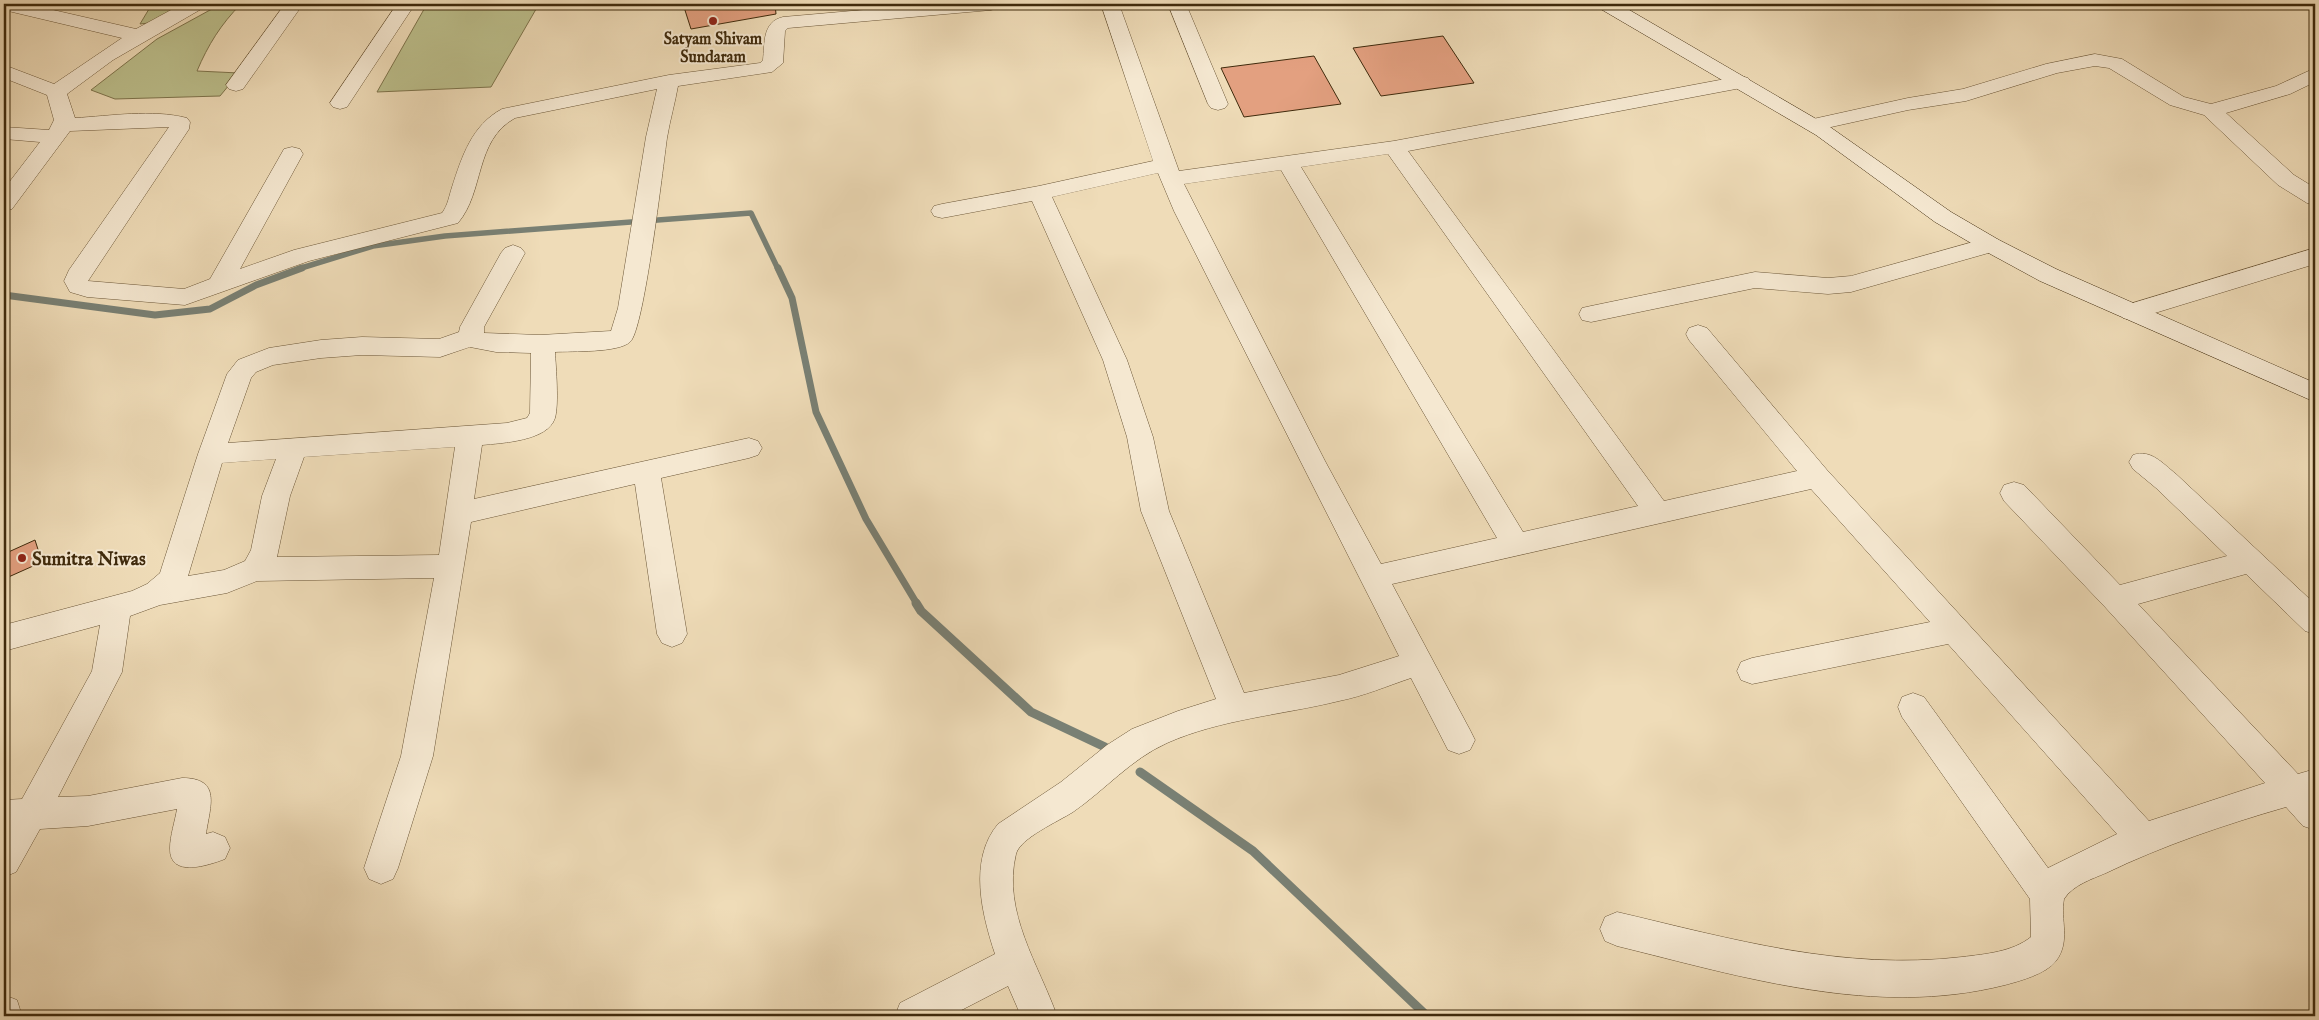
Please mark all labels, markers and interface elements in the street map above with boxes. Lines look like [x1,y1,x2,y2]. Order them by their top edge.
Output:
marker: Satyam Shivam Sundaram [707,15,719,27]
place label: Satyam Shivam Sundaram [664,30,763,68]
place label: Sumitra Niwas [32,548,146,572]
marker: Sumitra Niwas [16,552,28,564]

